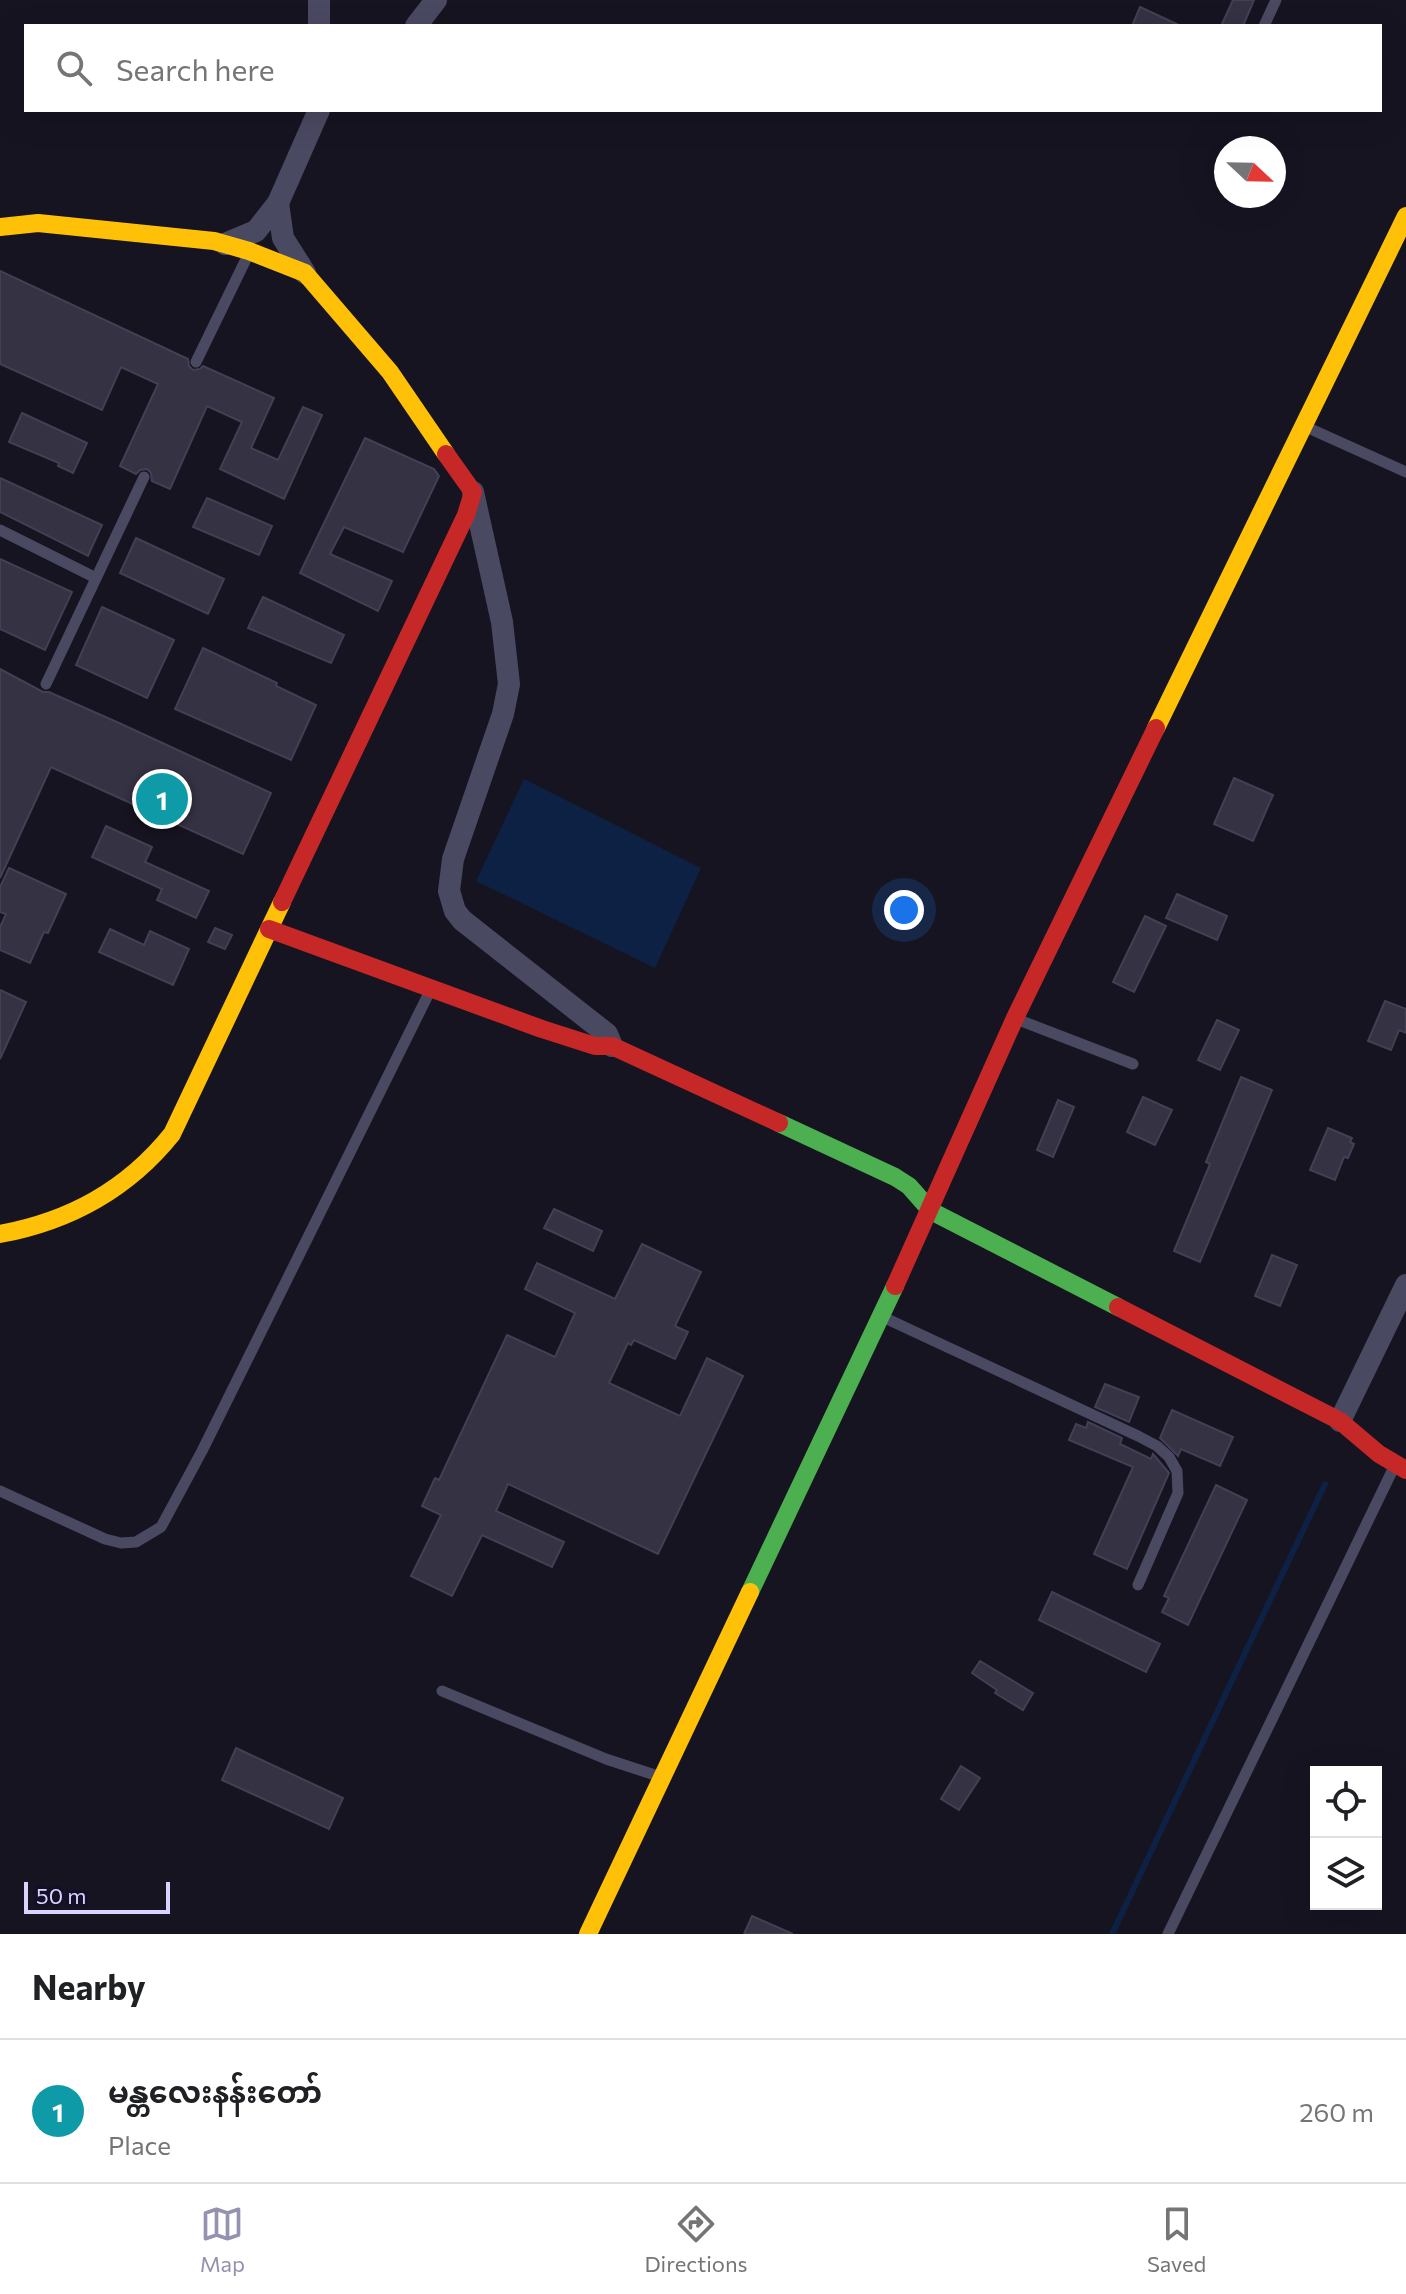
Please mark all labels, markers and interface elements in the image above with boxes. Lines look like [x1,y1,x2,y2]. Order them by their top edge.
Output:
search box [24,24,1382,112]
icon: search [52,46,96,90]
text: Search here [116,50,275,87]
north arrow [1214,136,1286,208]
pin: 1 [136,769,188,829]
your location [884,890,924,930]
map controls [1310,1766,1382,1910]
button: locate [1310,1766,1382,1838]
button: layers [1310,1838,1382,1910]
scale bar [24,1878,170,1914]
text: 50 m [36,1882,86,1909]
text: Nearby [32,1965,146,2007]
text: မန္တလေးနန်းတော် [108,2072,322,2109]
text: 1 [52,2096,64,2127]
text: 260 m [1299,2096,1374,2127]
text: Place [108,2129,171,2160]
tab: Map [200,2202,245,2277]
tab: Directions [644,2202,748,2277]
tab: Saved [1147,2202,1206,2277]

